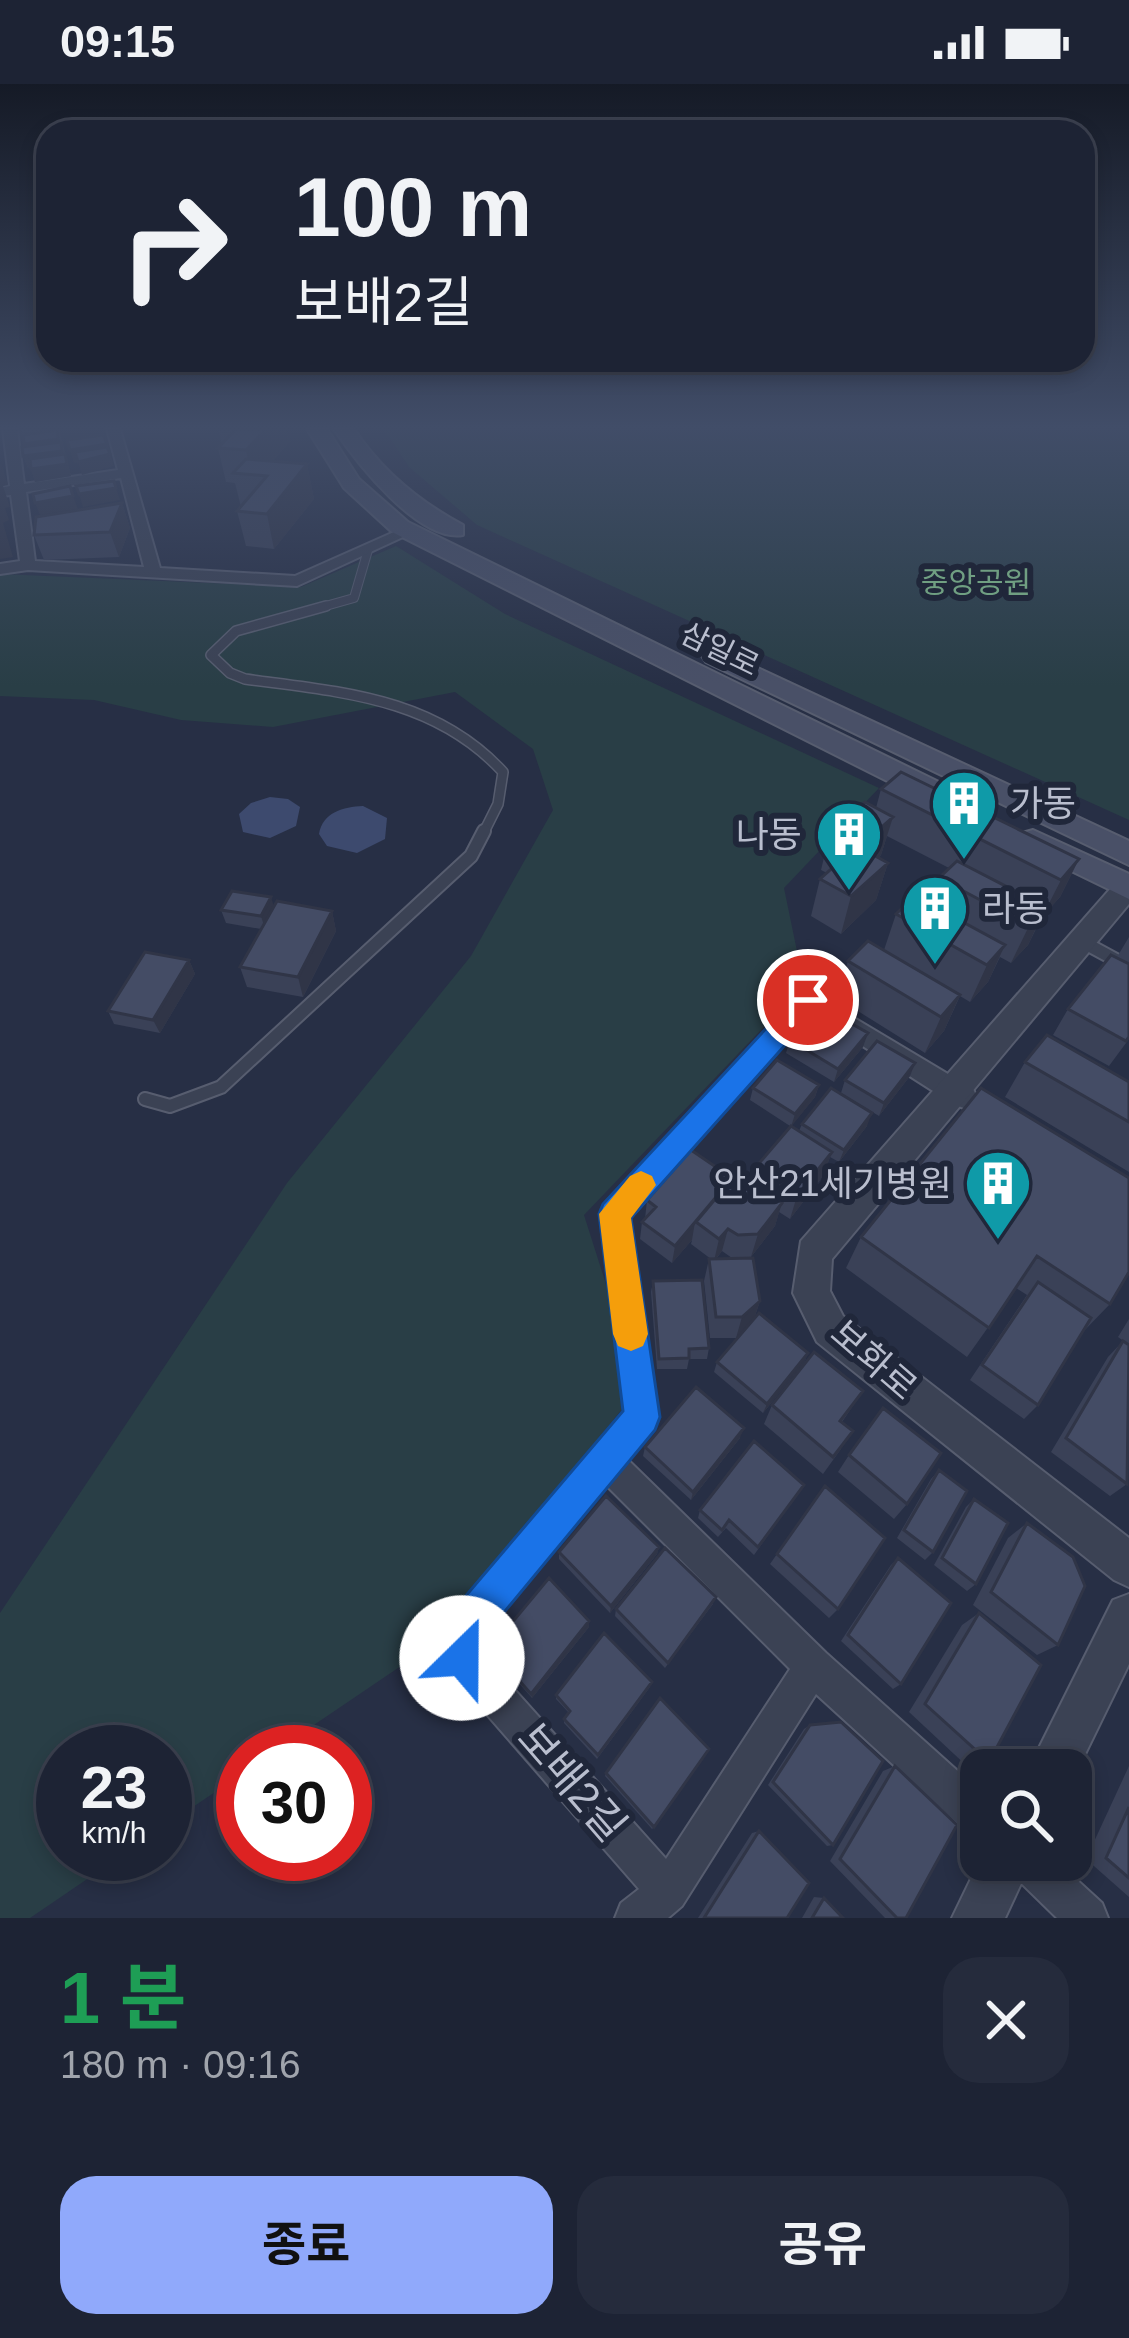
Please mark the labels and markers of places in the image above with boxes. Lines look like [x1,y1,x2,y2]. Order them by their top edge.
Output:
building icon: 가동 [929,768,999,862]
place label: 가동 [1010,783,1076,824]
building icon: 나동 [814,799,884,893]
place label: 나동 [736,814,802,855]
building icon: 라동 [900,873,970,967]
place label: 라동 [982,888,1048,929]
pin [757,949,859,1051]
building icon: 안산21세기병원 [963,1148,1033,1242]
place label: 안산21세기병원 [713,1163,952,1204]

